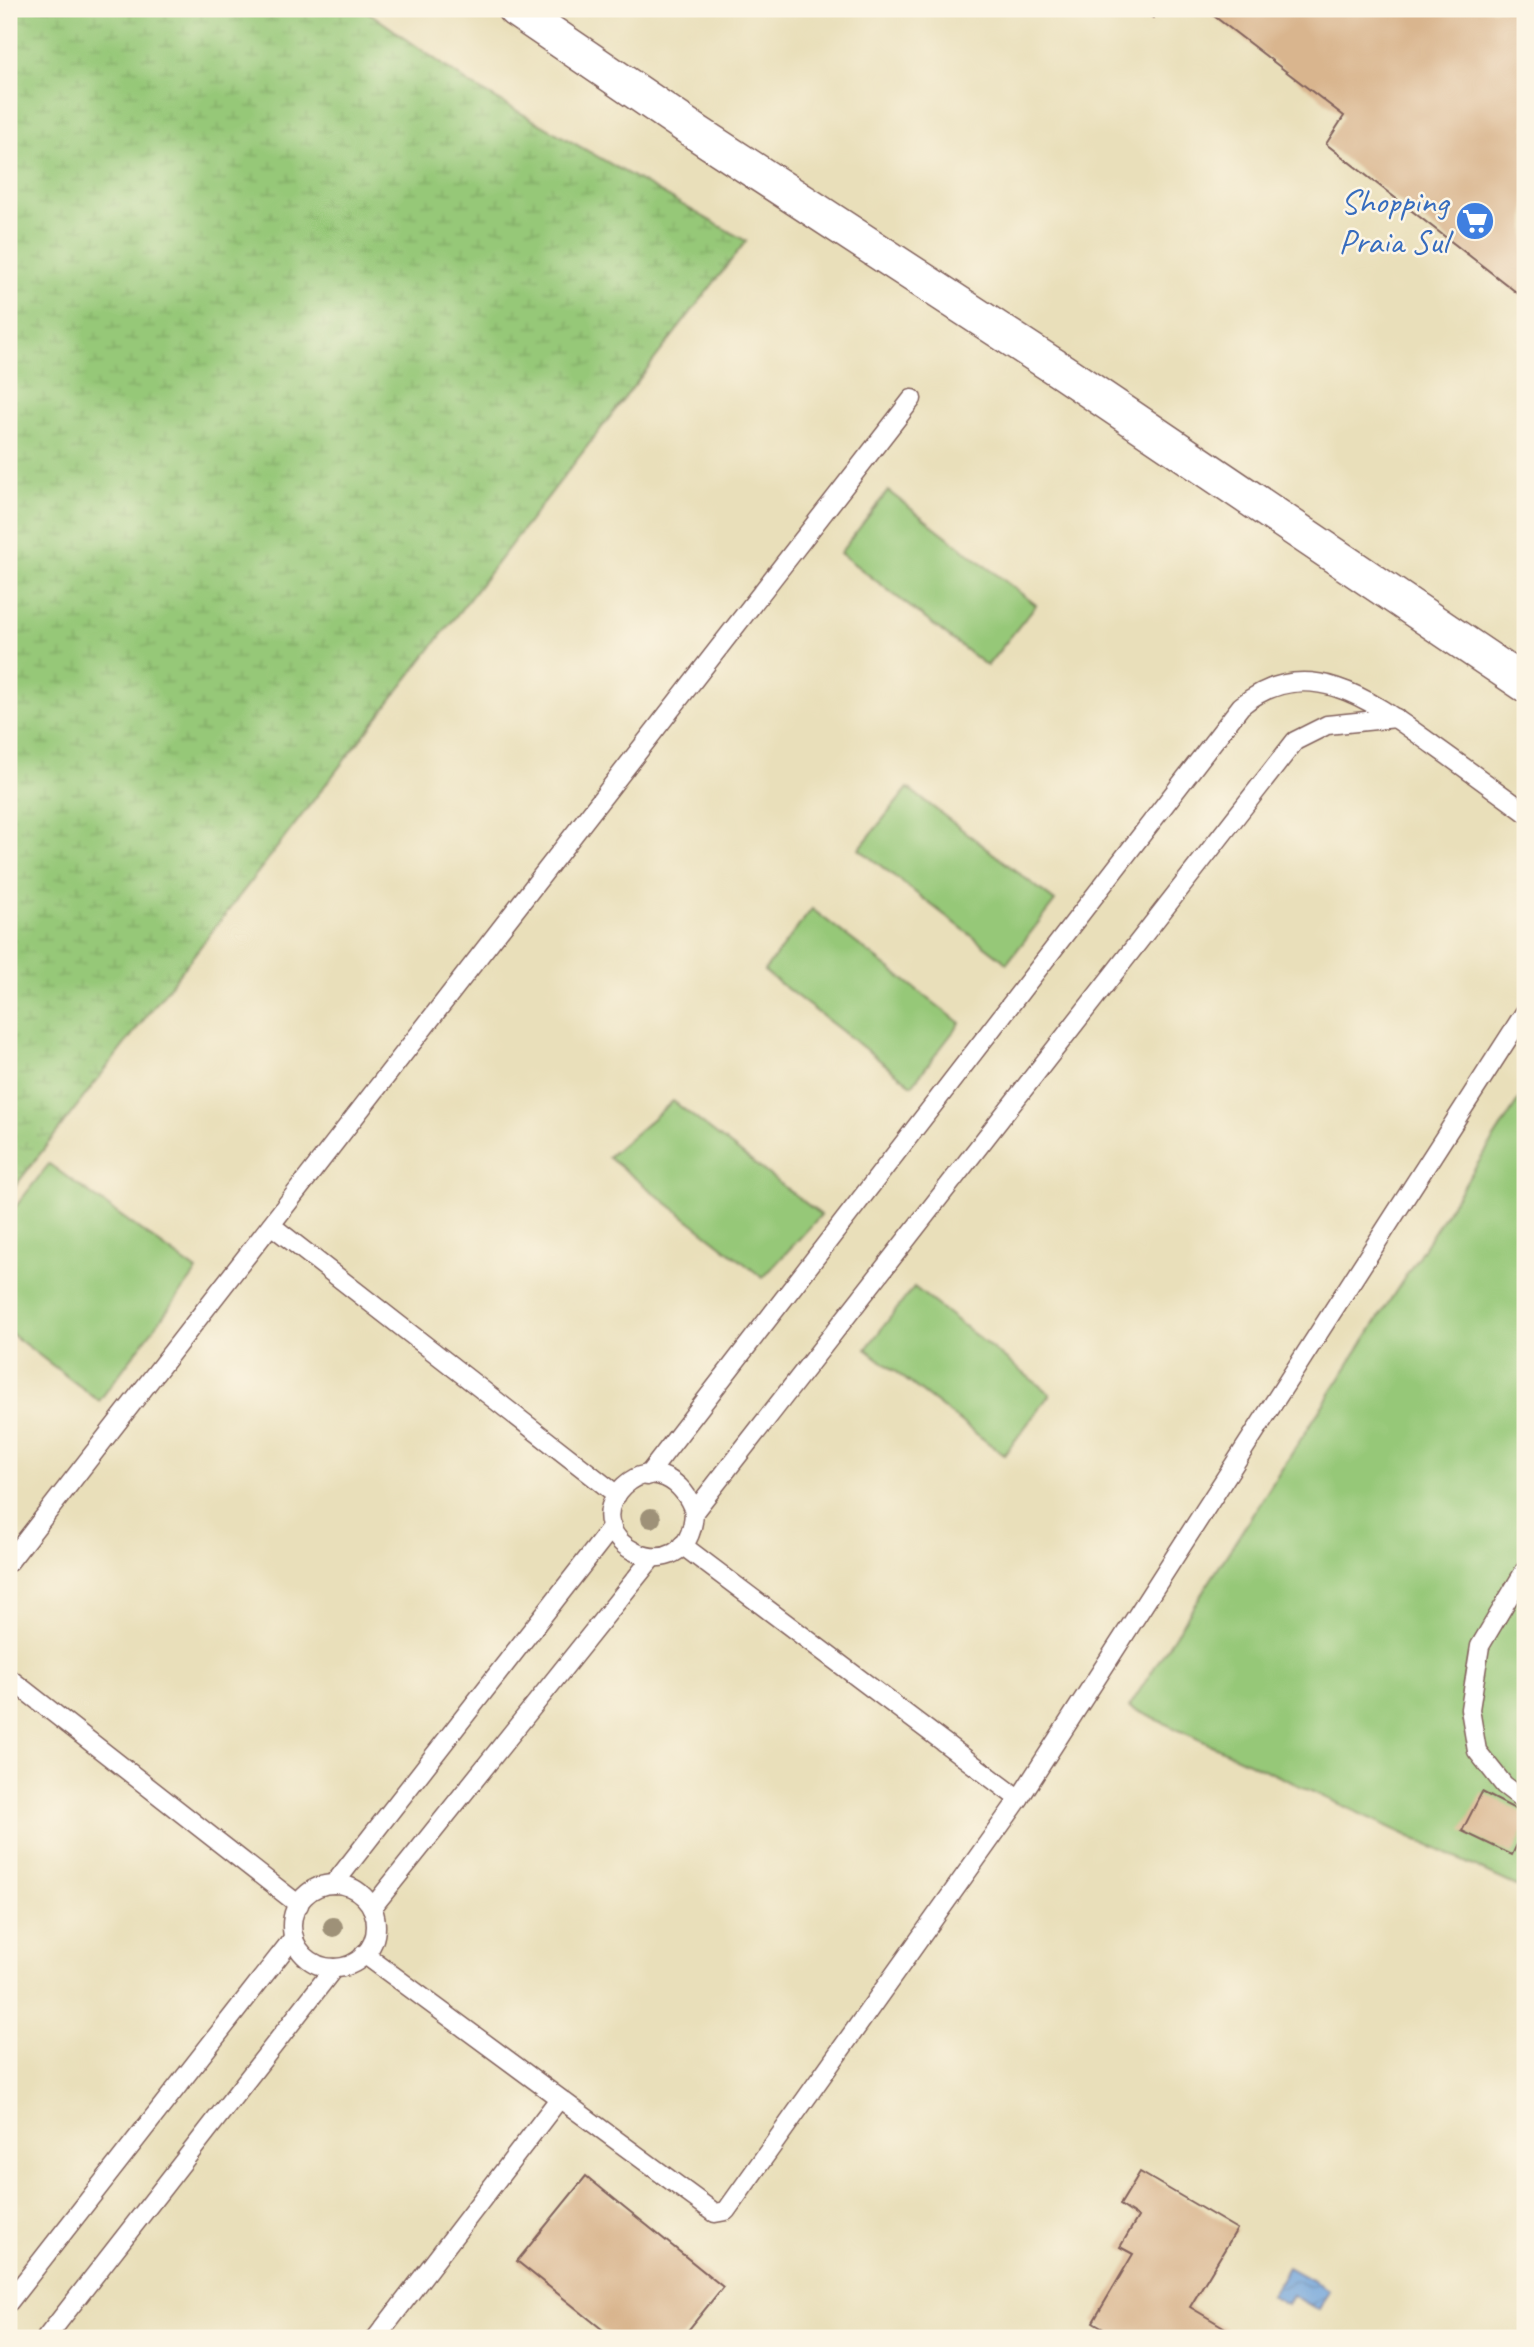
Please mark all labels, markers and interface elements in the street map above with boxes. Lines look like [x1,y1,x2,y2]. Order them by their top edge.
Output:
place label: Shopping Praia Sul [1338,179,1454,264]
supermarket icon: Shopping Praia Sul [1454,200,1496,242]

